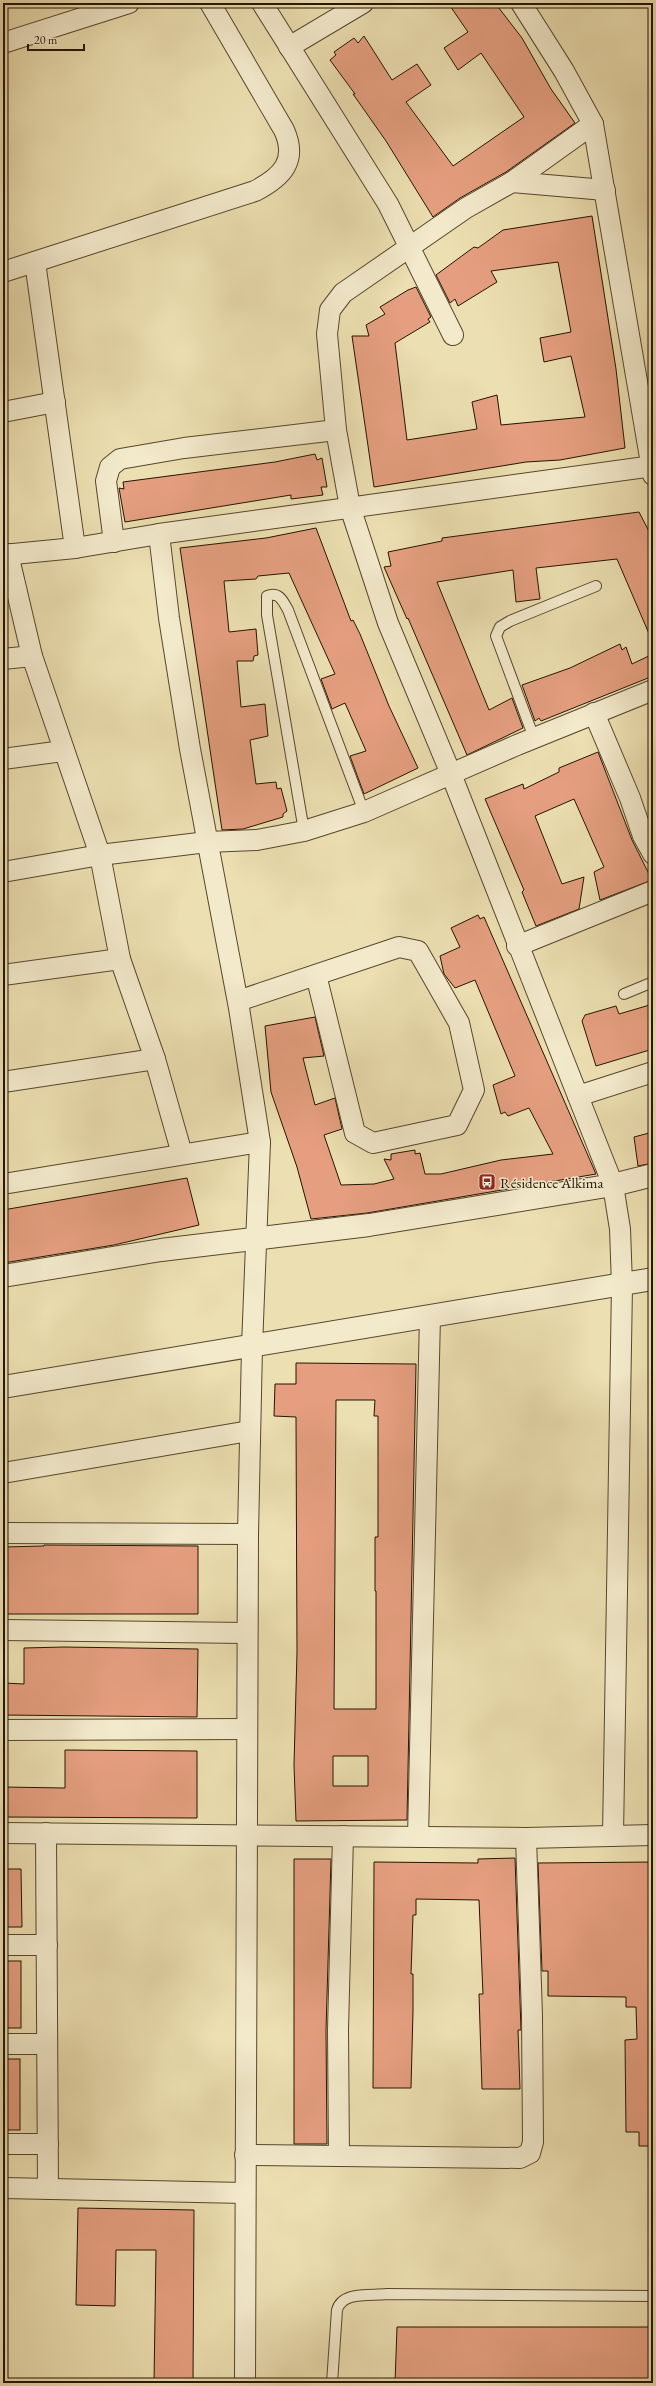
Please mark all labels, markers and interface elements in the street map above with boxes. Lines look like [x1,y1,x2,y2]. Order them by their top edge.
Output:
scale bar [28,26,84,52]
text: 20 m [34,32,58,48]
bus stop icon: Résidence Alkima [477,1172,497,1192]
place label: Résidence Alkima [500,1173,603,1192]

